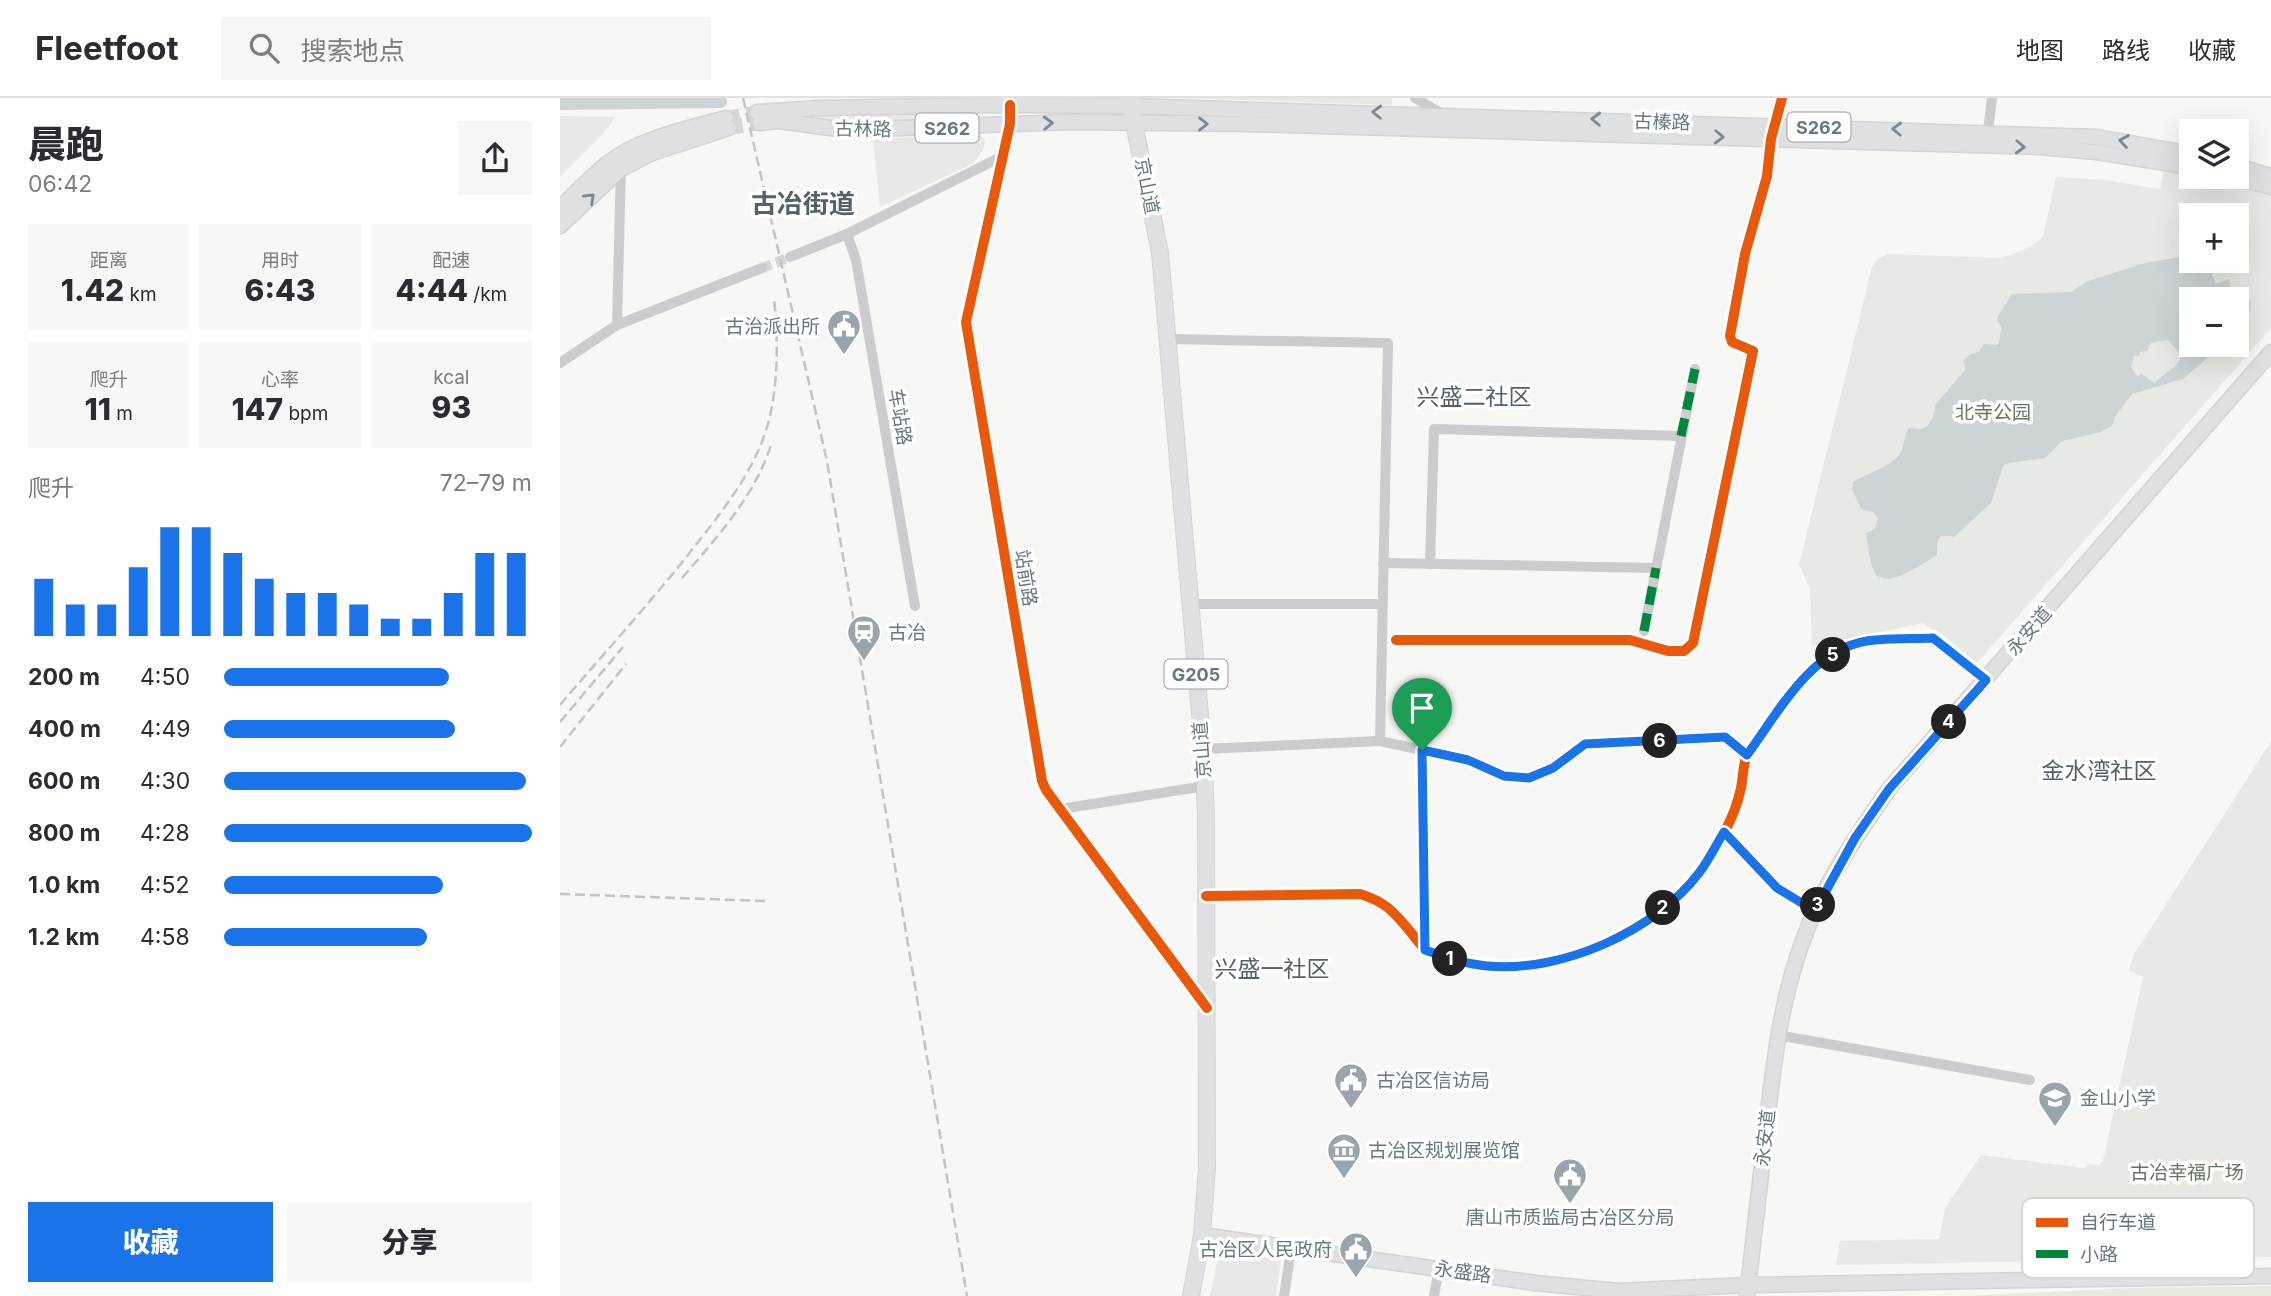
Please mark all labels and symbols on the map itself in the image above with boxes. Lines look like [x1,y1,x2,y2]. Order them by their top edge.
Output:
one-way arrow [1371,105,1382,120]
street label: 古榛路 [1633,110,1691,134]
one-way arrow [1591,112,1602,127]
road number: S262 [916,113,978,142]
road number: S262 [1788,113,1850,142]
one-way arrow [1043,115,1053,131]
one-way arrow [1198,116,1209,132]
street label: 古林路 [834,117,892,141]
one-way arrow [1891,122,1902,137]
one-way arrow [1714,130,1725,145]
one-way arrow [2118,134,2130,149]
one-way arrow [2015,139,2026,154]
street label: 京山道 [1130,156,1164,216]
district label: 古冶街道 [751,188,855,219]
one-way arrow [582,193,595,206]
public building icon: 古治派出所 [825,307,863,356]
place label: 古治派出所 [725,315,820,338]
district label: 兴盛二社区 [1417,383,1532,411]
street label: 车站路 [884,387,916,447]
park label: 北寺公园 [1955,401,2031,424]
street label: 站前路 [1010,548,1042,608]
street label: 永安道 [2002,602,2056,660]
station icon: 古冶 [845,613,883,662]
place label: 古冶 [888,621,926,644]
pin: 5 [1816,638,1850,672]
road number: G205 [1164,660,1228,688]
pin [1392,678,1452,750]
pin: 4 [1932,704,1966,740]
street label: 京山道 [1189,721,1215,779]
pin: 6 [1642,724,1678,758]
district label: 金水湾社区 [2042,757,2157,785]
pin: 3 [1800,888,1836,922]
pin: 2 [1646,890,1680,926]
pin: 1 [1432,942,1468,976]
district label: 兴盛一社区 [1215,955,1330,983]
public building icon: 古冶区信访局 [1332,1061,1370,1110]
place label: 古冶区信访局 [1376,1069,1490,1092]
school or university icon: 金山小学 [2036,1079,2074,1128]
place label: 金山小学 [2080,1087,2156,1110]
street label: 永安道 [1750,1108,1780,1168]
museum icon: 古冶区规划展览馆 [1325,1131,1363,1180]
place label: 古冶区规划展览馆 [1368,1139,1520,1162]
public building icon: 唐山市质监局古冶区分局 [1551,1156,1589,1205]
park label: 古冶幸福广场 [2130,1161,2244,1184]
legend [2022,1198,2254,1278]
place label: 唐山市质监局古冶区分局 [1465,1206,1675,1229]
text: 自行车道 [2080,1211,2156,1234]
public building icon: 古冶区人民政府 [1337,1230,1375,1279]
place label: 古冶区人民政府 [1199,1238,1332,1261]
text: 小路 [2080,1243,2118,1266]
street label: 永盛路 [1433,1257,1493,1287]

